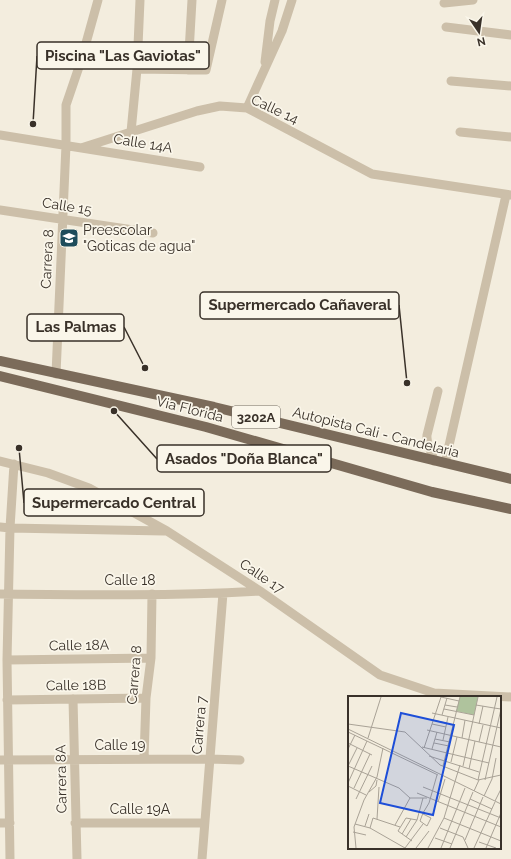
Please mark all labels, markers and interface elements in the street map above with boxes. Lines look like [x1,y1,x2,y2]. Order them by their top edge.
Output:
north arrow [459,12,499,52]
text: N [476,34,487,49]
callout: Piscina "Las Gaviotas" [37,42,209,69]
text: Piscina "Las Gaviotas" [45,47,201,65]
street label: Calle 14 [249,91,301,127]
street label: Calle 14A [112,130,174,156]
street label: Calle 15 [41,194,93,218]
place label: Preescolar "Goticas de agua" [83,222,195,254]
school or university icon: Preescolar "Goticas de agua" [58,227,80,249]
street label: Carrera 8 [37,229,57,289]
callout: Supermercado Cañaveral [200,292,399,319]
text: Supermercado Cañaveral [208,296,392,314]
callout: Las Palmas [27,314,124,341]
text: Las Palmas [36,318,116,336]
street label: Via Florida [155,393,225,425]
street label: Autopista Cali - Candelaria [291,404,461,460]
road number: 3202A [232,406,280,428]
callout: Asados "Doña Blanca" [157,445,331,472]
text: Asados "Doña Blanca" [165,450,323,468]
callout: Supermercado Central [24,489,204,516]
text: Supermercado Central [32,494,196,512]
street label: Calle 17 [237,555,288,597]
street label: Calle 18 [105,572,155,588]
street label: Calle 18A [49,636,110,654]
street label: Carrera 8 [123,645,145,705]
street label: Calle 18B [46,676,106,694]
street label: Carrera 7 [188,695,210,755]
inset map [348,696,501,849]
street label: Calle 19 [95,737,145,753]
street label: Carrera 8A [52,744,70,814]
street label: Calle 19A [110,801,171,817]

